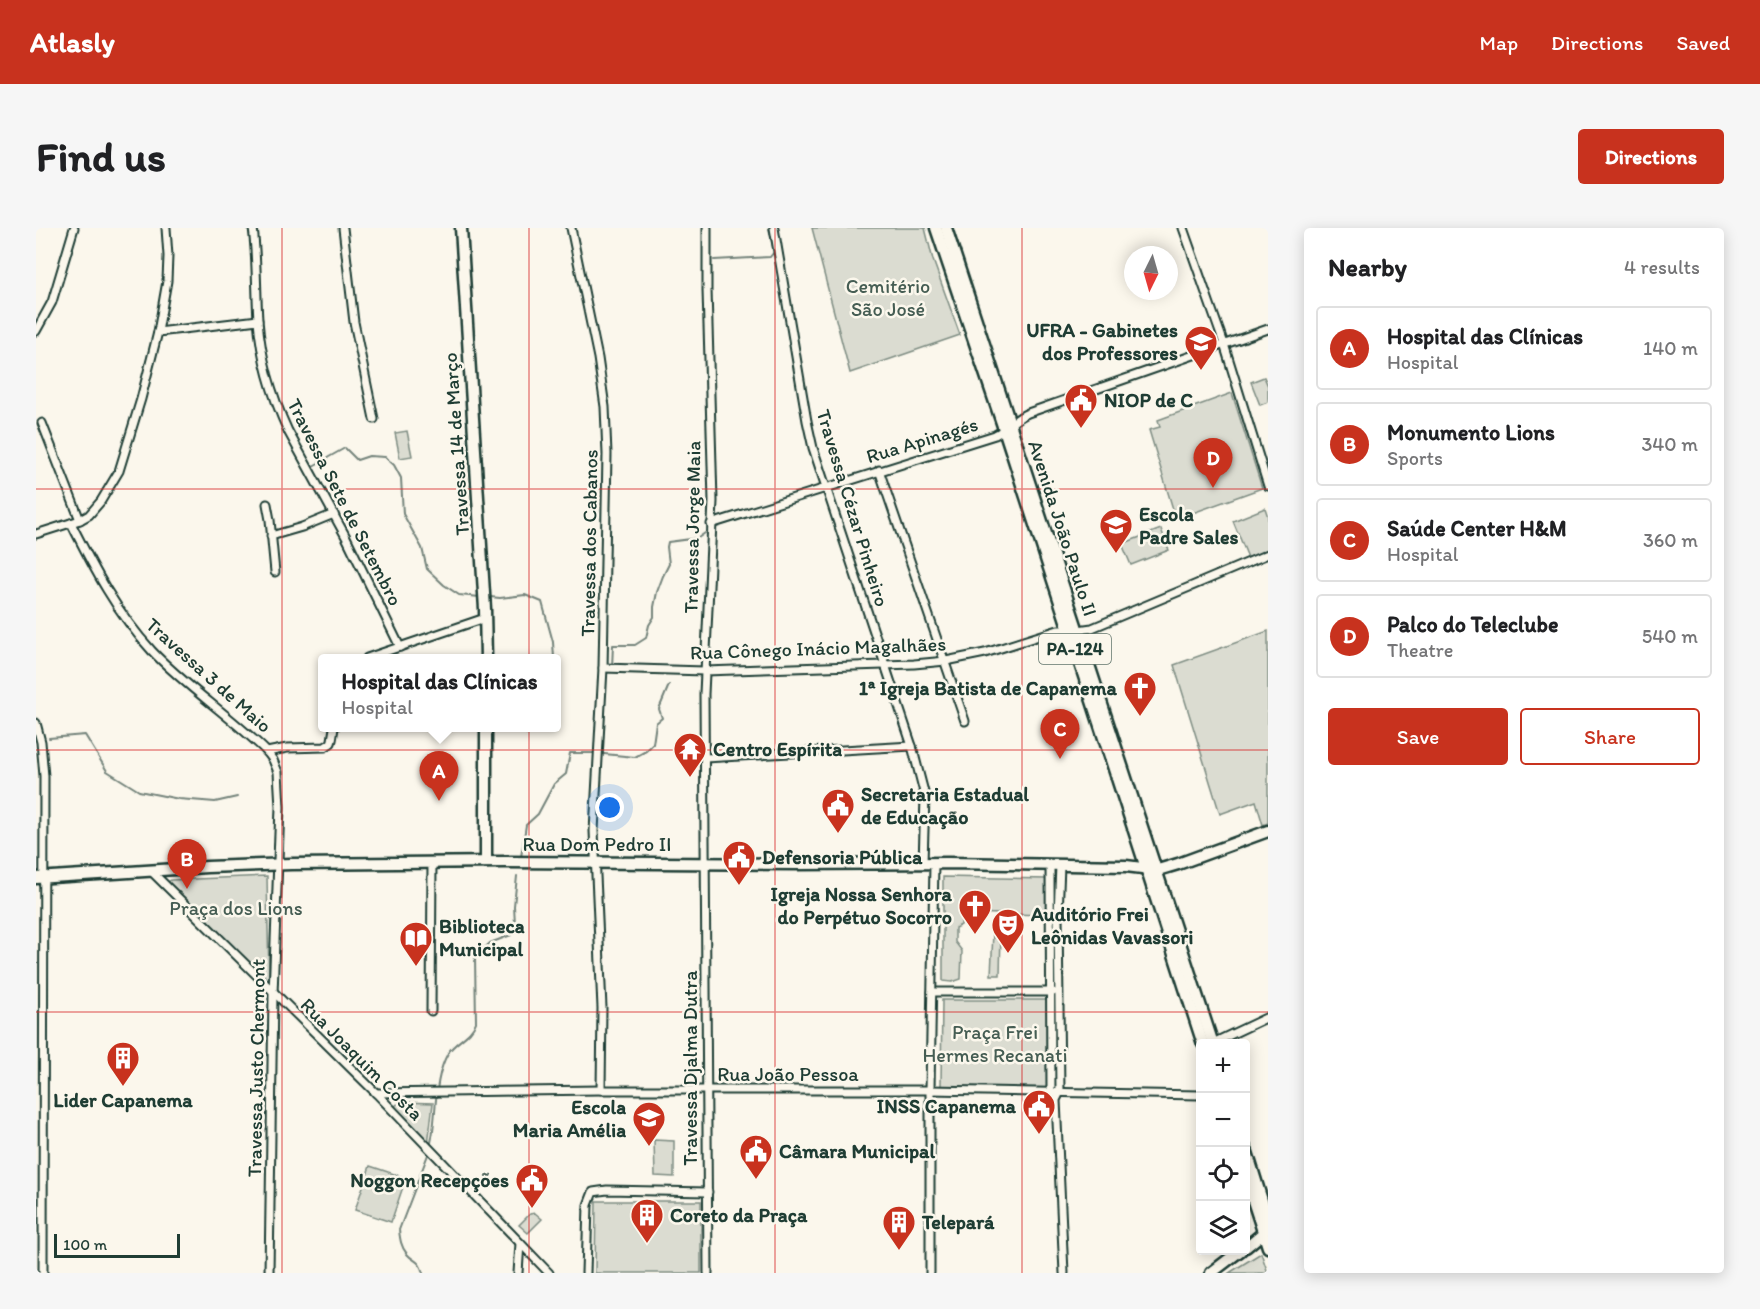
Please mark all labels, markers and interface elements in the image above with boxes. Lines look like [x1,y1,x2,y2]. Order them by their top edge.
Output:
text: Atlasly [30,25,115,59]
text: Map [1480,30,1518,55]
text: Directions [1551,30,1643,55]
text: Saved [1676,30,1730,55]
button: Directions [1578,129,1724,184]
text: Find us [36,131,166,182]
north arrow [1124,246,1178,300]
text: Nearby [1328,251,1407,283]
text: 4 results [1624,255,1700,279]
park label: Cemitério São José [846,274,930,321]
place label: UFRA - Gabinetes dos Professores [1026,318,1178,365]
text: Hospital das Clínicas [1387,323,1583,350]
school or university icon: UFRA - Gabinetes dos Professores [1183,324,1219,371]
text: A [1343,336,1356,360]
text: 140 m [1643,336,1698,360]
text: Hospital [1387,350,1459,374]
street label: Travessa 14 de Março [438,352,474,536]
public building icon: NIOP de C [1063,382,1099,429]
place label: NIOP de C [1104,388,1193,412]
street label: Travessa Sete de Setembro [282,394,408,610]
street label: Travessa Cézar Pinheiro [812,406,894,610]
street label: Rua Apinagés [863,412,981,468]
text: Monumento Lions [1387,419,1555,446]
text: B [1343,432,1356,456]
text: 340 m [1641,432,1698,456]
street label: Avenida João Paulo II [1023,437,1103,619]
pin: D [1194,438,1232,488]
street label: Travessa Jorge Maia [678,440,706,613]
text: Sports [1387,446,1443,470]
street label: Travessa dos Cabanos [575,449,603,637]
place label: Escola Padre Sales [1139,502,1239,549]
school or university icon: Escola Padre Sales [1098,507,1134,554]
text: Saúde Center H&M [1387,515,1567,542]
text: C [1343,528,1356,552]
text: 360 m [1643,528,1698,552]
text: Hospital [1387,542,1459,566]
text: Palco do Teleclube [1387,611,1559,638]
street label: Travessa 3 de Maio [141,612,277,738]
text: D [1343,624,1356,648]
text: 540 m [1642,624,1698,648]
street label: Rua Cônego Inácio Magalhães [689,632,947,664]
road number: PA-124 [1039,634,1111,664]
text: Theatre [1387,638,1453,662]
popup [318,654,561,732]
text: Hospital das Clínicas [342,668,538,695]
church icon: 1ª Igreja Batista de Capanema [1122,670,1158,717]
place label: 1ª Igreja Batista de Capanema [859,676,1118,701]
text: Hospital [342,695,413,719]
button: Save [1328,708,1508,765]
button: Share [1520,708,1700,765]
pin: C [1040,710,1080,759]
temple icon: Centro Espírita [672,731,708,778]
place label: Centro Espírita [713,737,842,762]
pin: A [420,752,458,801]
place label: Secretaria Estadual de Educação [861,782,1029,830]
public building icon: Secretaria Estadual de Educação [820,787,856,834]
your location [595,793,624,822]
street label: Rua Dom Pedro II [523,832,671,856]
public building icon: Defensoria Pública [721,839,757,886]
pin: B [168,840,206,889]
place label: Defensoria Pública [762,845,923,869]
place label: Igreja Nossa Senhora do Perpétuo Socorro [771,882,953,930]
church icon: Igreja Nossa Senhora do Perpétuo Socorro [957,888,993,935]
park label: Praça dos Lions [169,896,303,920]
place label: Auditório Frei Leônidas Vavassori [1030,902,1193,949]
theatre icon: Auditório Frei Leônidas Vavassori [990,907,1026,954]
place label: Biblioteca Municipal [439,914,525,962]
library icon: Biblioteca Municipal [398,920,434,967]
street label: Travessa Justo Chermont [242,958,270,1177]
street label: Travessa Djalma Dutra [678,970,702,1166]
street label: Rua Joaquim Costa [296,993,428,1125]
park label: Praça Frei Hermes Recanati [922,1020,1068,1067]
map controls [1196,1039,1250,1255]
button: + [1196,1039,1250,1093]
building icon: Lider Capanema [105,1040,141,1087]
street label: Rua João Pessoa [717,1062,859,1086]
place label: Lider Capanema [53,1088,193,1113]
public building icon: INSS Capanema [1021,1088,1057,1135]
button: − [1196,1093,1250,1147]
place label: INSS Capanema [877,1094,1017,1119]
place label: Escola Maria Amélia [513,1095,626,1142]
school or university icon: Escola Maria Amélia [631,1100,667,1147]
public building icon: Câmara Municipal [738,1133,774,1180]
place label: Câmara Municipal [779,1139,935,1164]
button: locate [1196,1147,1250,1201]
public building icon: Noggon Recepções [514,1162,550,1209]
place label: Noggon Recepções [350,1168,509,1193]
building icon: Coreto da Praça [629,1197,665,1244]
button: layers [1196,1201,1250,1255]
place label: Coreto da Praça [670,1203,808,1228]
building icon: Telepará [881,1204,917,1251]
place label: Telepará [921,1210,995,1235]
scale bar [54,1231,180,1258]
text: 100 m [63,1235,107,1254]

